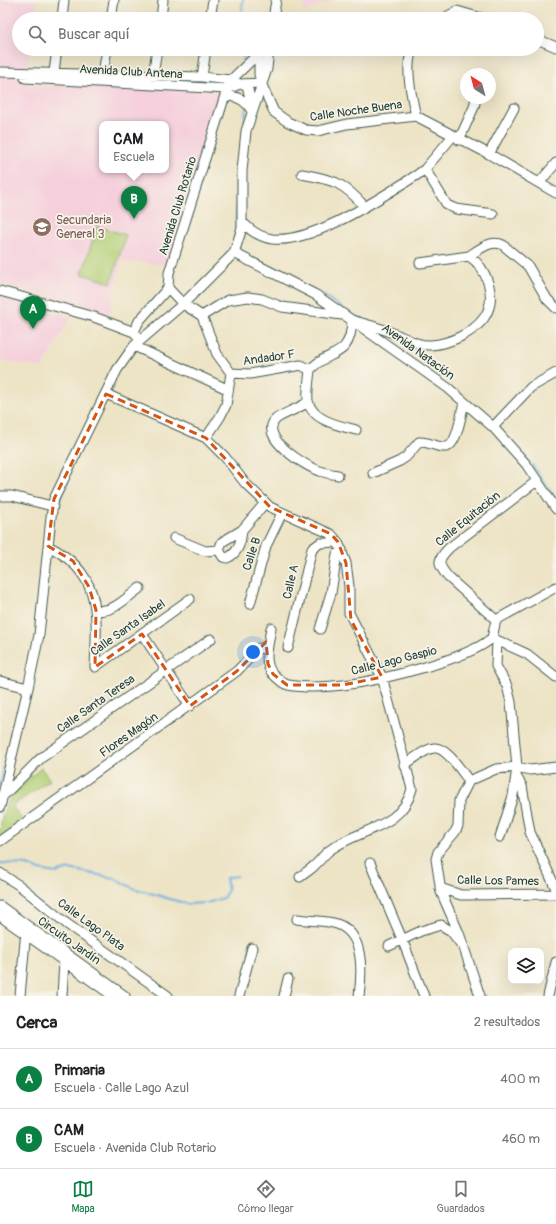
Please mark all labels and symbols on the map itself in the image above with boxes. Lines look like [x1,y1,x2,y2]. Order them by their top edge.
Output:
street label: Avenida Club Antena [79,62,183,82]
north arrow [460,68,496,104]
street label: Calle Noche Buena [309,97,403,125]
street label: Avenida Club Rotario [156,154,200,257]
pin: B [121,186,147,219]
place label: Secundaria General 3 [56,213,112,242]
school or university icon: Secundaria General 3 [31,216,53,238]
pin: A [20,296,46,329]
street label: Avenida Natación [379,321,458,384]
street label: Andador F [242,347,296,369]
street label: Calle Equitación [432,488,504,550]
street label: Calle B [240,535,264,572]
street label: Calle A [280,563,302,601]
street label: Calle Santa Isabel [88,597,169,659]
your location [243,642,263,662]
street label: Calle Lago Gaspio [350,643,439,679]
street label: Calle Santa Teresa [54,671,138,736]
street label: Flores Magón [97,709,161,761]
street label: Calle Los Pames [457,873,540,889]
street label: Calle Lago Plata [54,895,128,955]
street label: Circuito Jardín [35,914,104,968]

